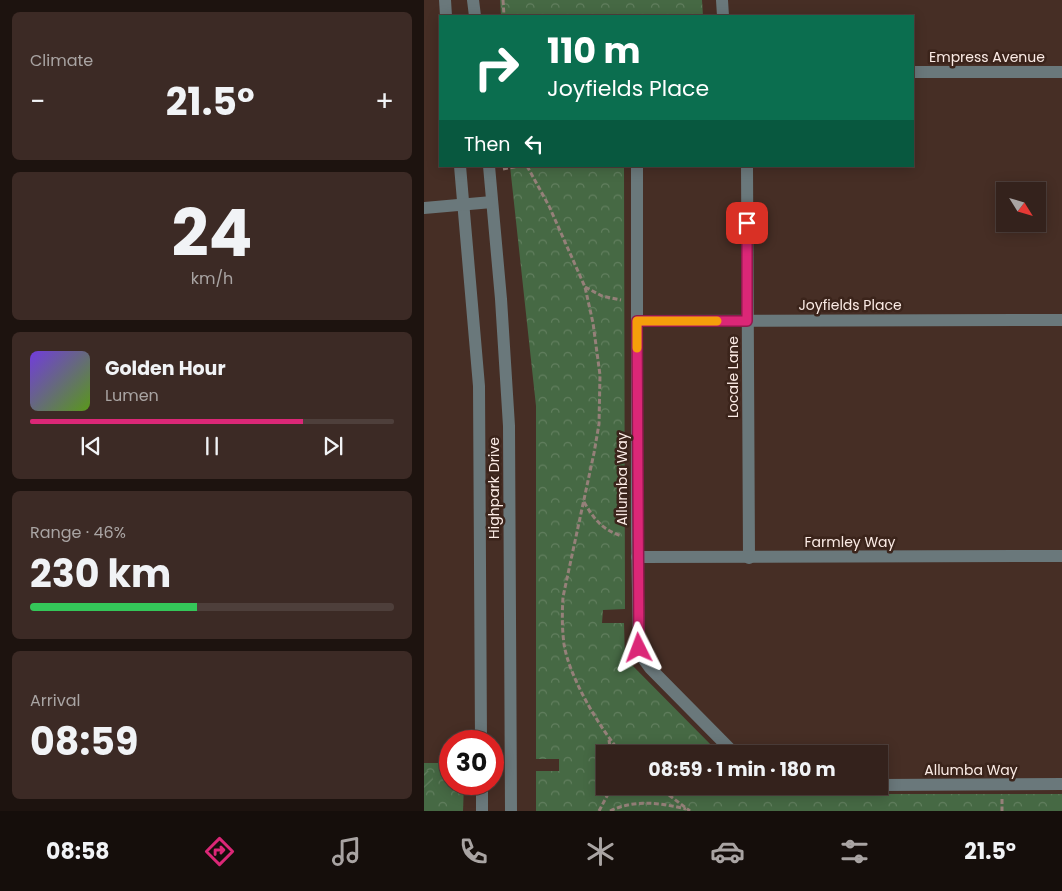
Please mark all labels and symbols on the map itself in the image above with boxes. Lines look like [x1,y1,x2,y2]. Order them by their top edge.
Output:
street label: Empress Avenue [929,47,1045,67]
north arrow [996,182,1046,232]
pin [726,202,768,244]
street label: Joyfields Place [798,295,902,315]
street label: Locale Lane [723,336,743,418]
street label: Allumba Way [612,432,632,526]
street label: Highpark Drive [484,437,504,539]
street label: Farmley Way [805,532,896,552]
position arrow [612,621,664,673]
speed limit sign: 30 [439,730,504,795]
street label: Allumba Way [924,760,1018,780]

